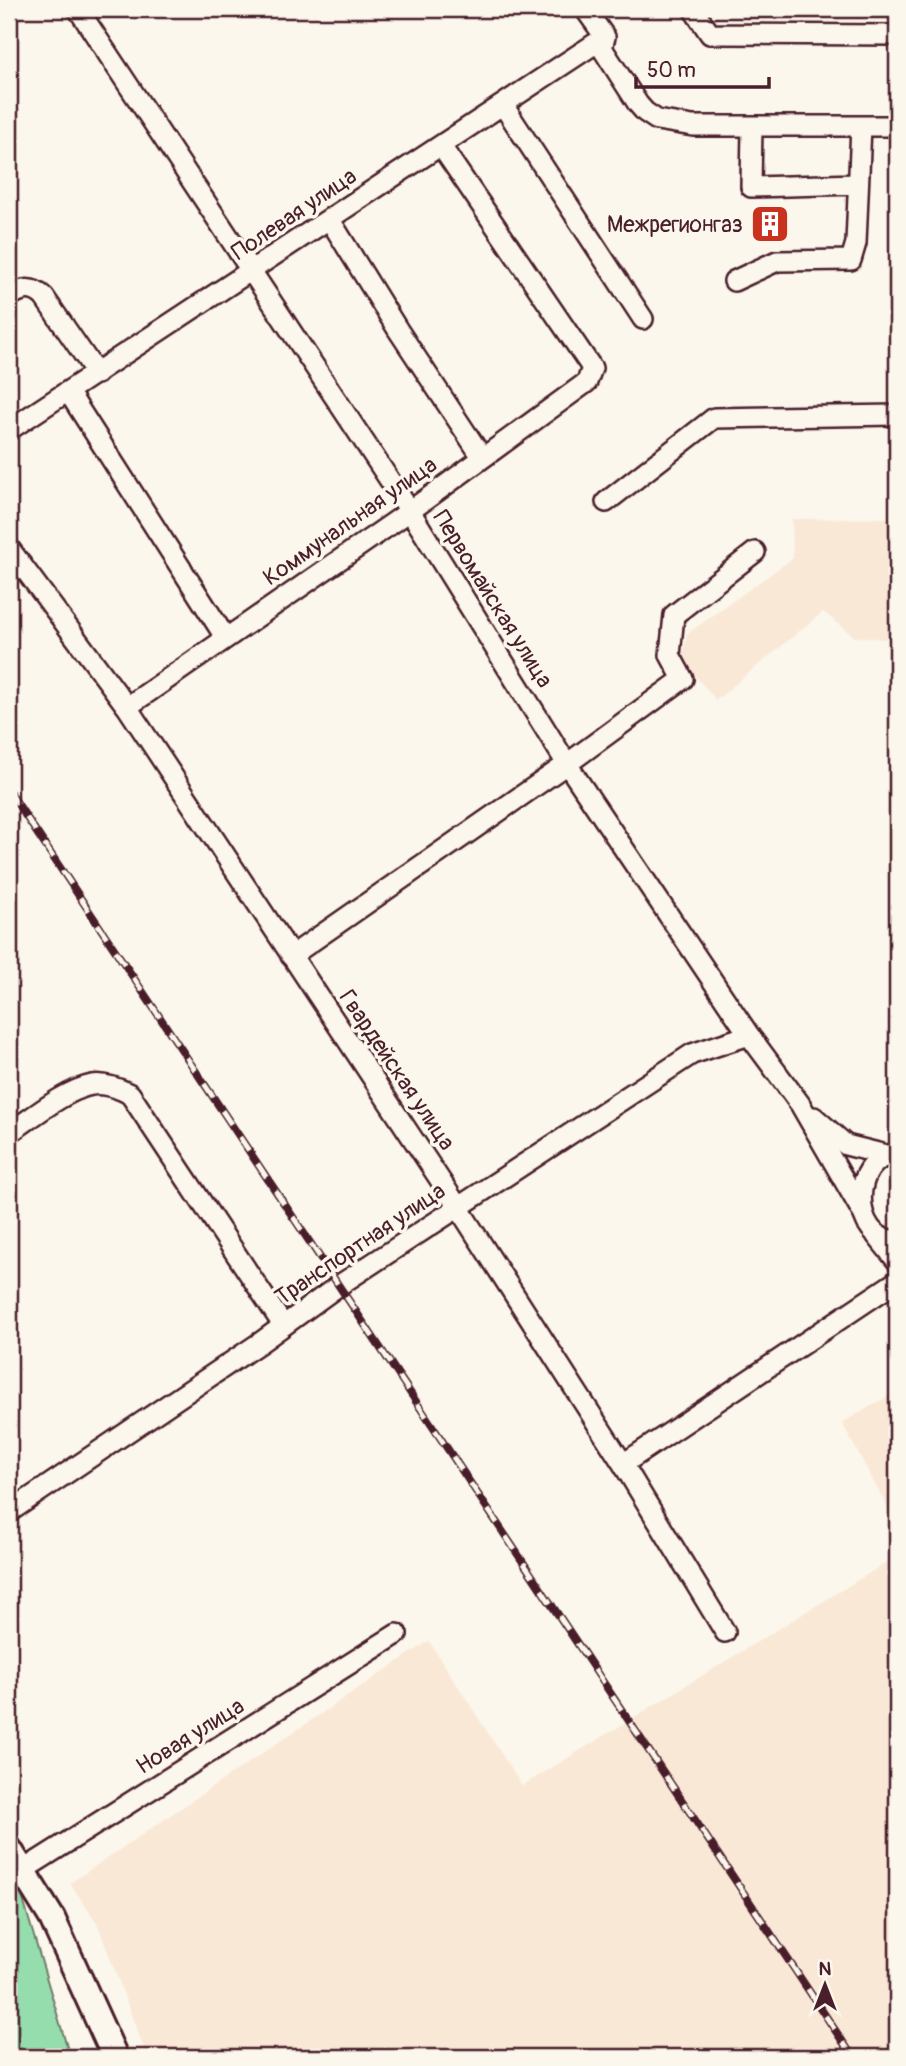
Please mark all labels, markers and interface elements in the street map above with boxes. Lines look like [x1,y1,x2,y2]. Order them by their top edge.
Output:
scale bar [636,46,769,90]
text: 50 m [647,57,696,84]
street label: Полевая улица [226,162,362,266]
building icon: Межрегионгаз [749,203,791,245]
place label: Межрегионгаз [607,210,743,239]
street label: Коммунальная улица [257,450,443,592]
street label: Первомайская улица [427,505,559,693]
street label: Гвардейская улица [333,984,461,1156]
street label: Транспортная улица [269,1176,451,1312]
street label: Новая улица [131,1691,249,1781]
north arrow [790,1951,860,2021]
text: N [819,1957,832,1981]

